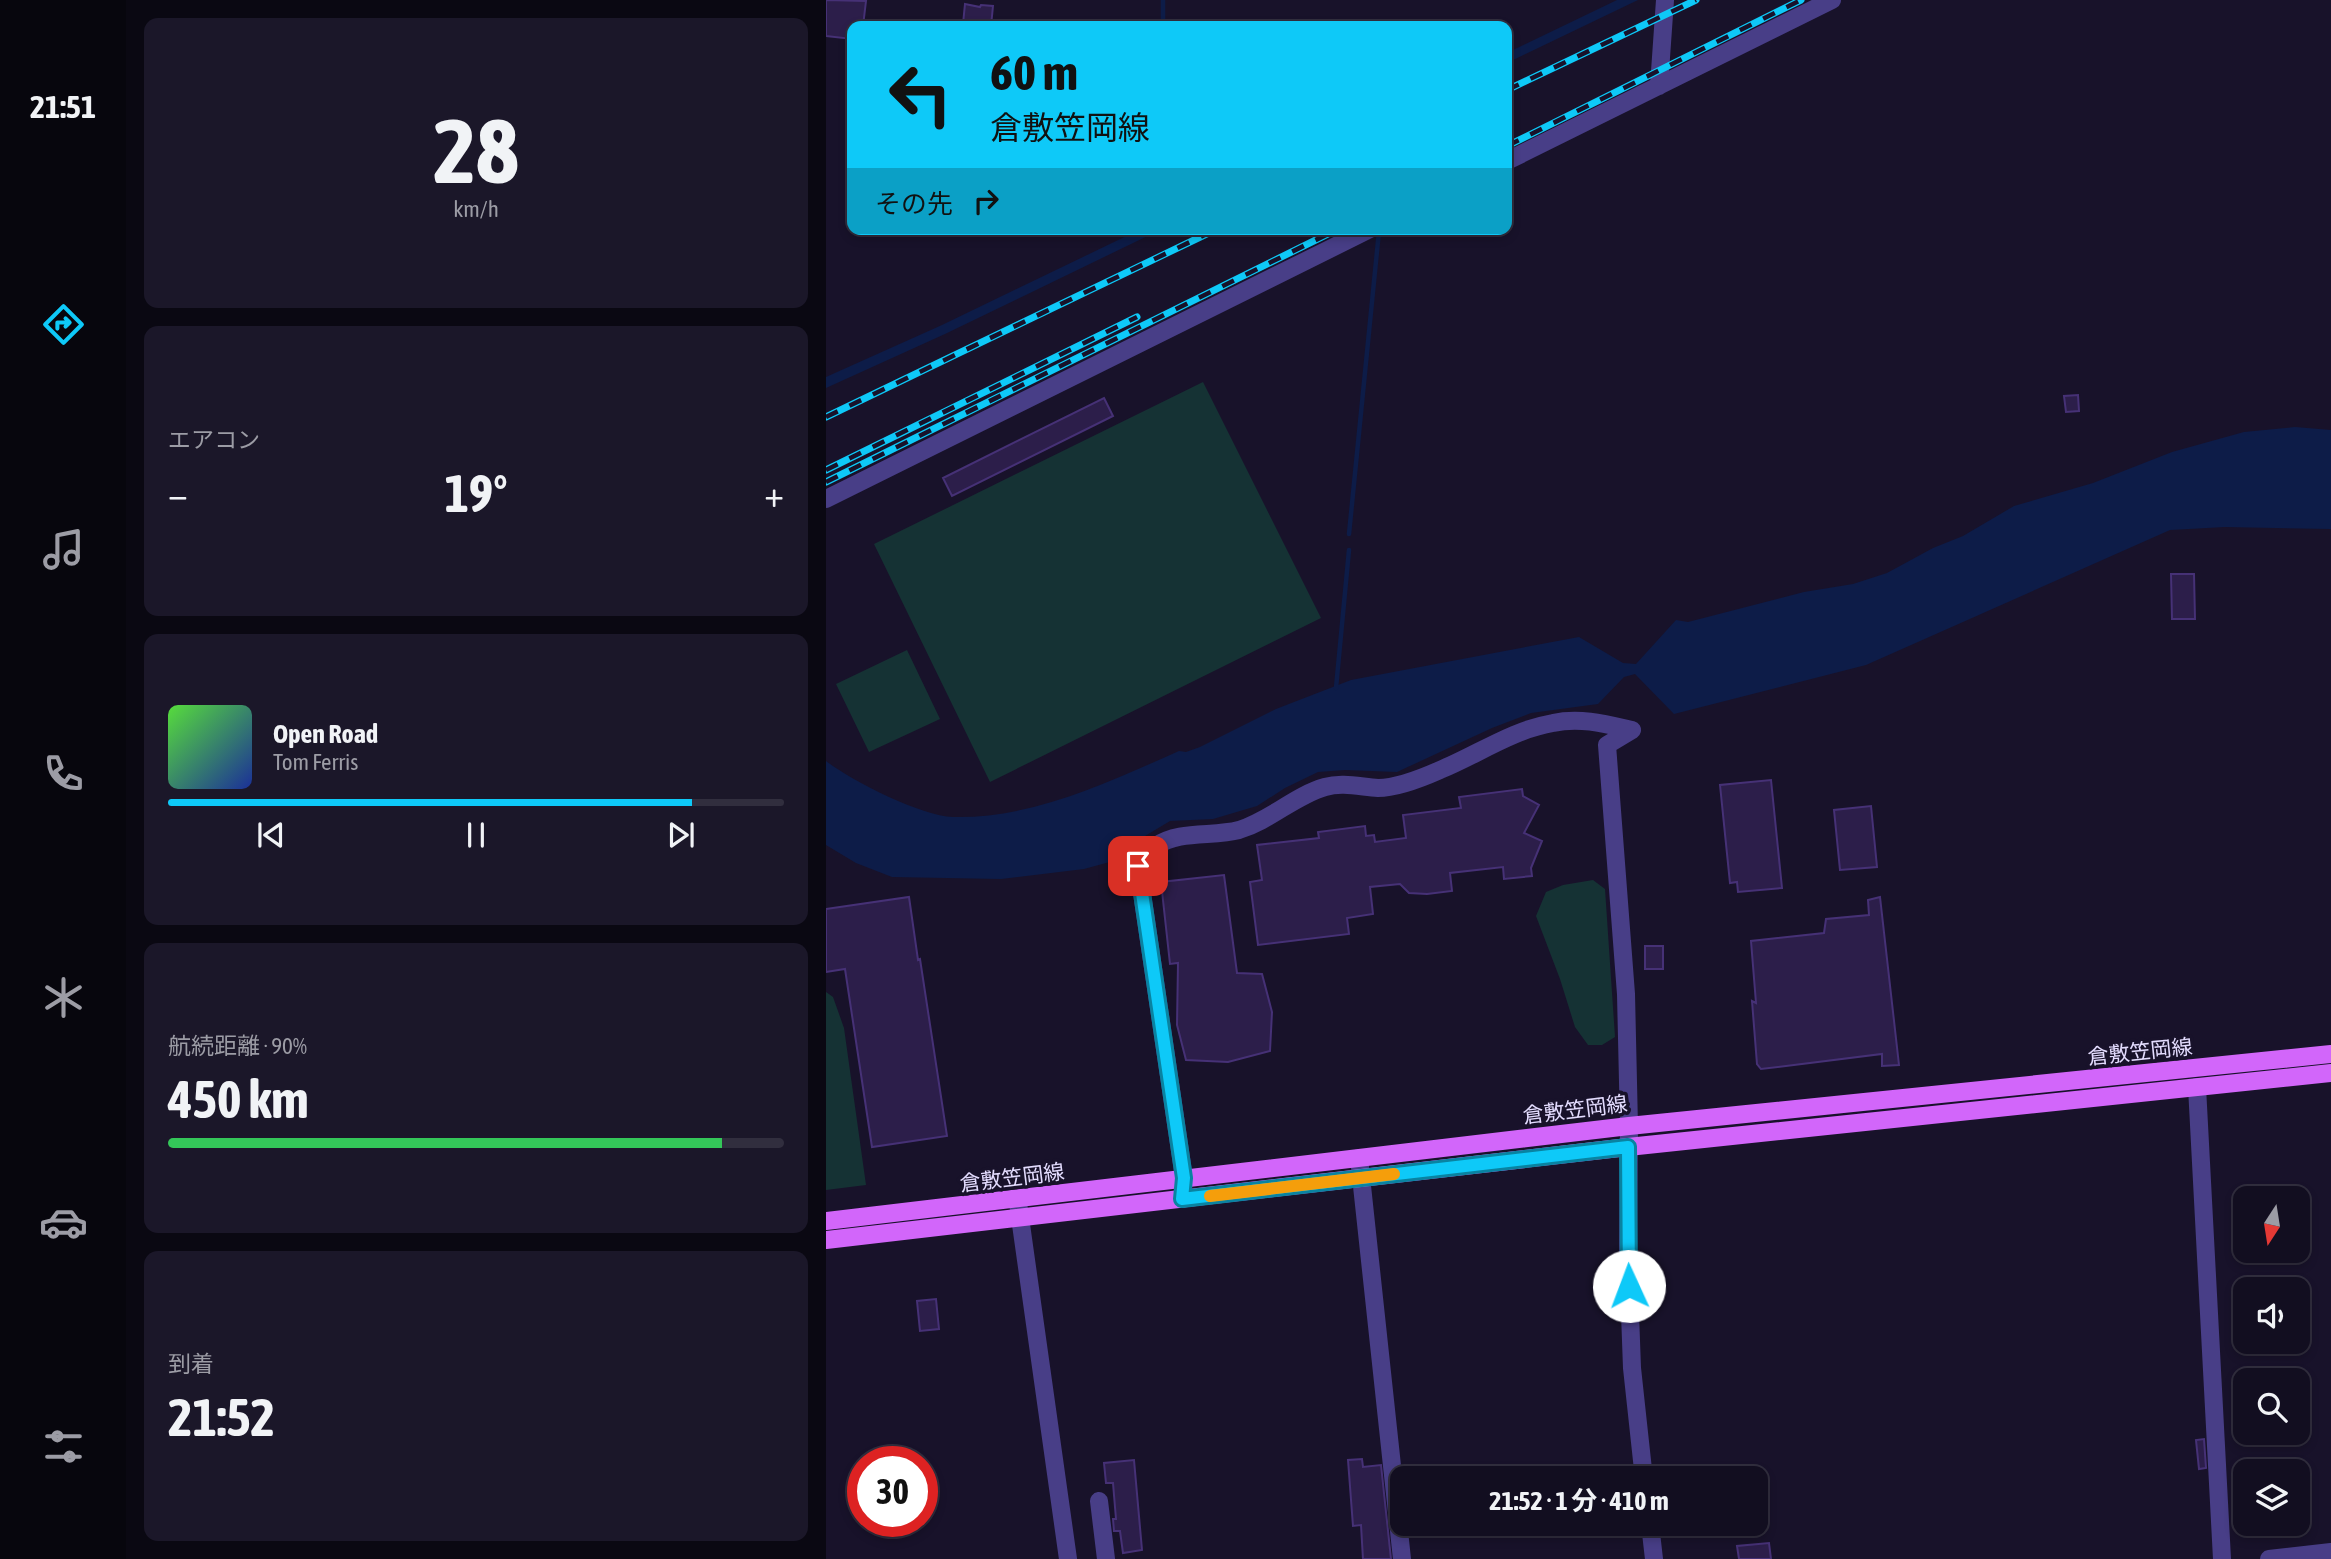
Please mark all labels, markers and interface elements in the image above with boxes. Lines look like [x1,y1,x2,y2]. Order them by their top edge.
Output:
text: 60 m [990,44,1078,100]
icon: left [875,49,966,140]
text: 21:51 [30,88,96,125]
text: 28 [433,98,519,202]
text: 倉敷笠岡線 [990,109,1150,146]
icon: right [967,182,1005,220]
text: その先 [875,189,953,219]
text: km/h [453,196,499,222]
icon: directions [39,300,88,349]
text: エアコン [168,427,260,453]
text: 19° [444,463,508,523]
text: − [168,472,188,515]
text: + [764,472,784,515]
icon: music [39,525,88,574]
text: Open Road [273,719,378,749]
icon: phone [39,749,88,798]
text: Tom Ferris [273,749,358,775]
icon: previous [252,816,290,854]
icon: pause [457,816,495,854]
icon: next [662,816,700,854]
pin [1108,836,1168,896]
icon: arrive [1119,847,1157,885]
icon: climate [39,973,88,1022]
text: 航続距離 · 90% [168,1033,307,1059]
street label: 倉敷笠岡線 [2087,1034,2193,1068]
text: 450 km [168,1069,309,1129]
street label: 倉敷笠岡線 [1521,1091,1629,1127]
street label: 倉敷笠岡線 [958,1159,1066,1195]
north arrow [2233,1186,2310,1264]
map controls [2233,1186,2310,1536]
icon: car [39,1198,88,1247]
position arrow [1592,1249,1666,1323]
button: sound [2233,1277,2310,1354]
text: 到着 [168,1351,214,1377]
button: search [2233,1368,2310,1445]
text: 21:52 [168,1387,275,1447]
icon: filters [39,1422,88,1471]
speed limit sign: 30 [847,1446,938,1537]
button: layers [2233,1459,2310,1536]
text: 21:52 · 1 分 · 410 m [1489,1486,1669,1516]

